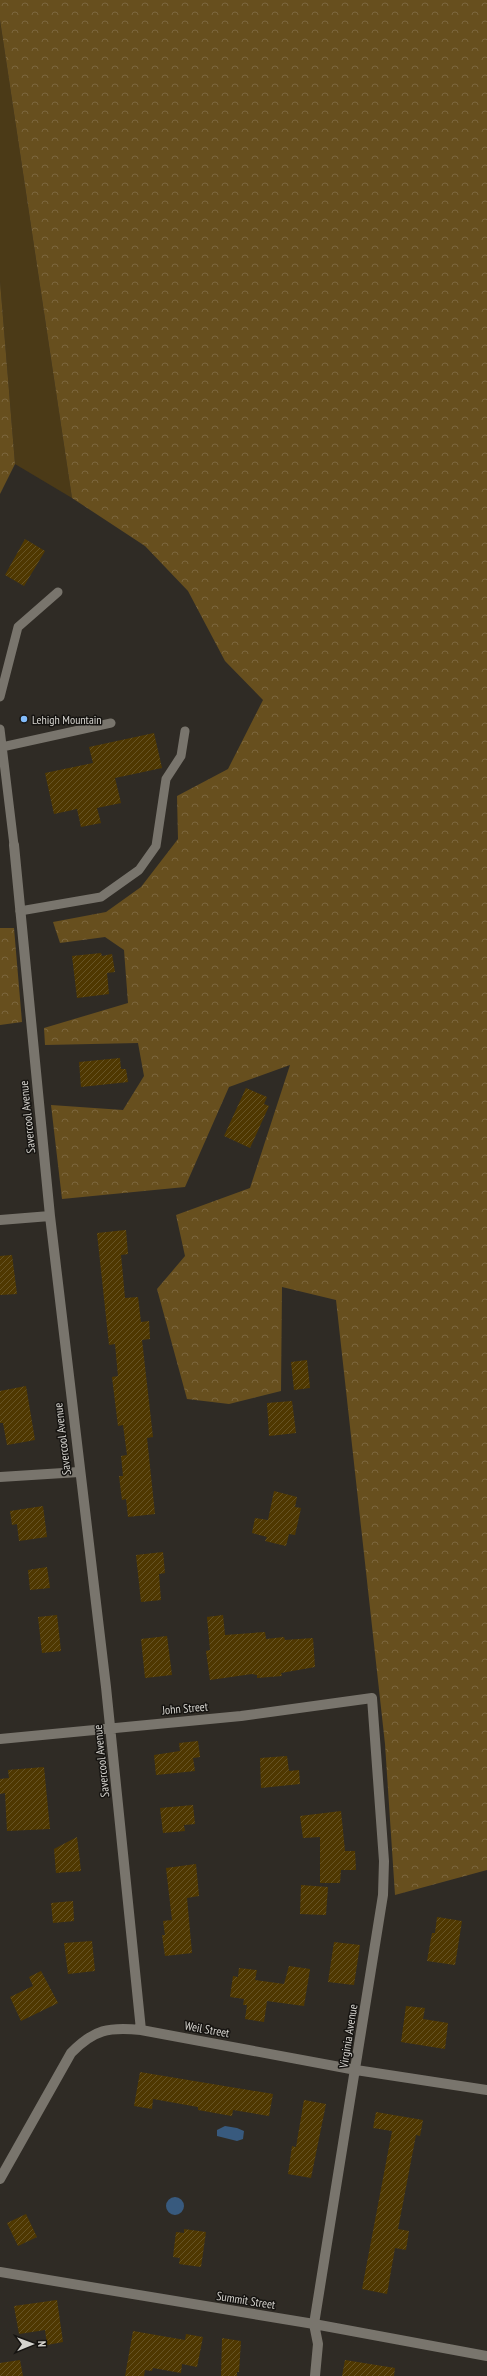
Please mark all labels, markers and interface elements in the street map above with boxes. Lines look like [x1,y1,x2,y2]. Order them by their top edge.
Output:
place label: Lehigh Mountain [32,712,102,727]
marker: Lehigh Mountain [19,714,29,724]
street label: Savercool Avenue [16,1080,38,1154]
street label: Savercool Avenue [50,1402,74,1476]
street label: John Street [160,1698,209,1718]
street label: Savercool Avenue [90,1724,112,1798]
street label: Virginia Avenue [335,2003,360,2070]
street label: Weil Street [183,2018,231,2040]
street label: Summit Street [216,2288,277,2312]
north arrow [12,2324,52,2364]
text: N [35,2341,49,2347]

